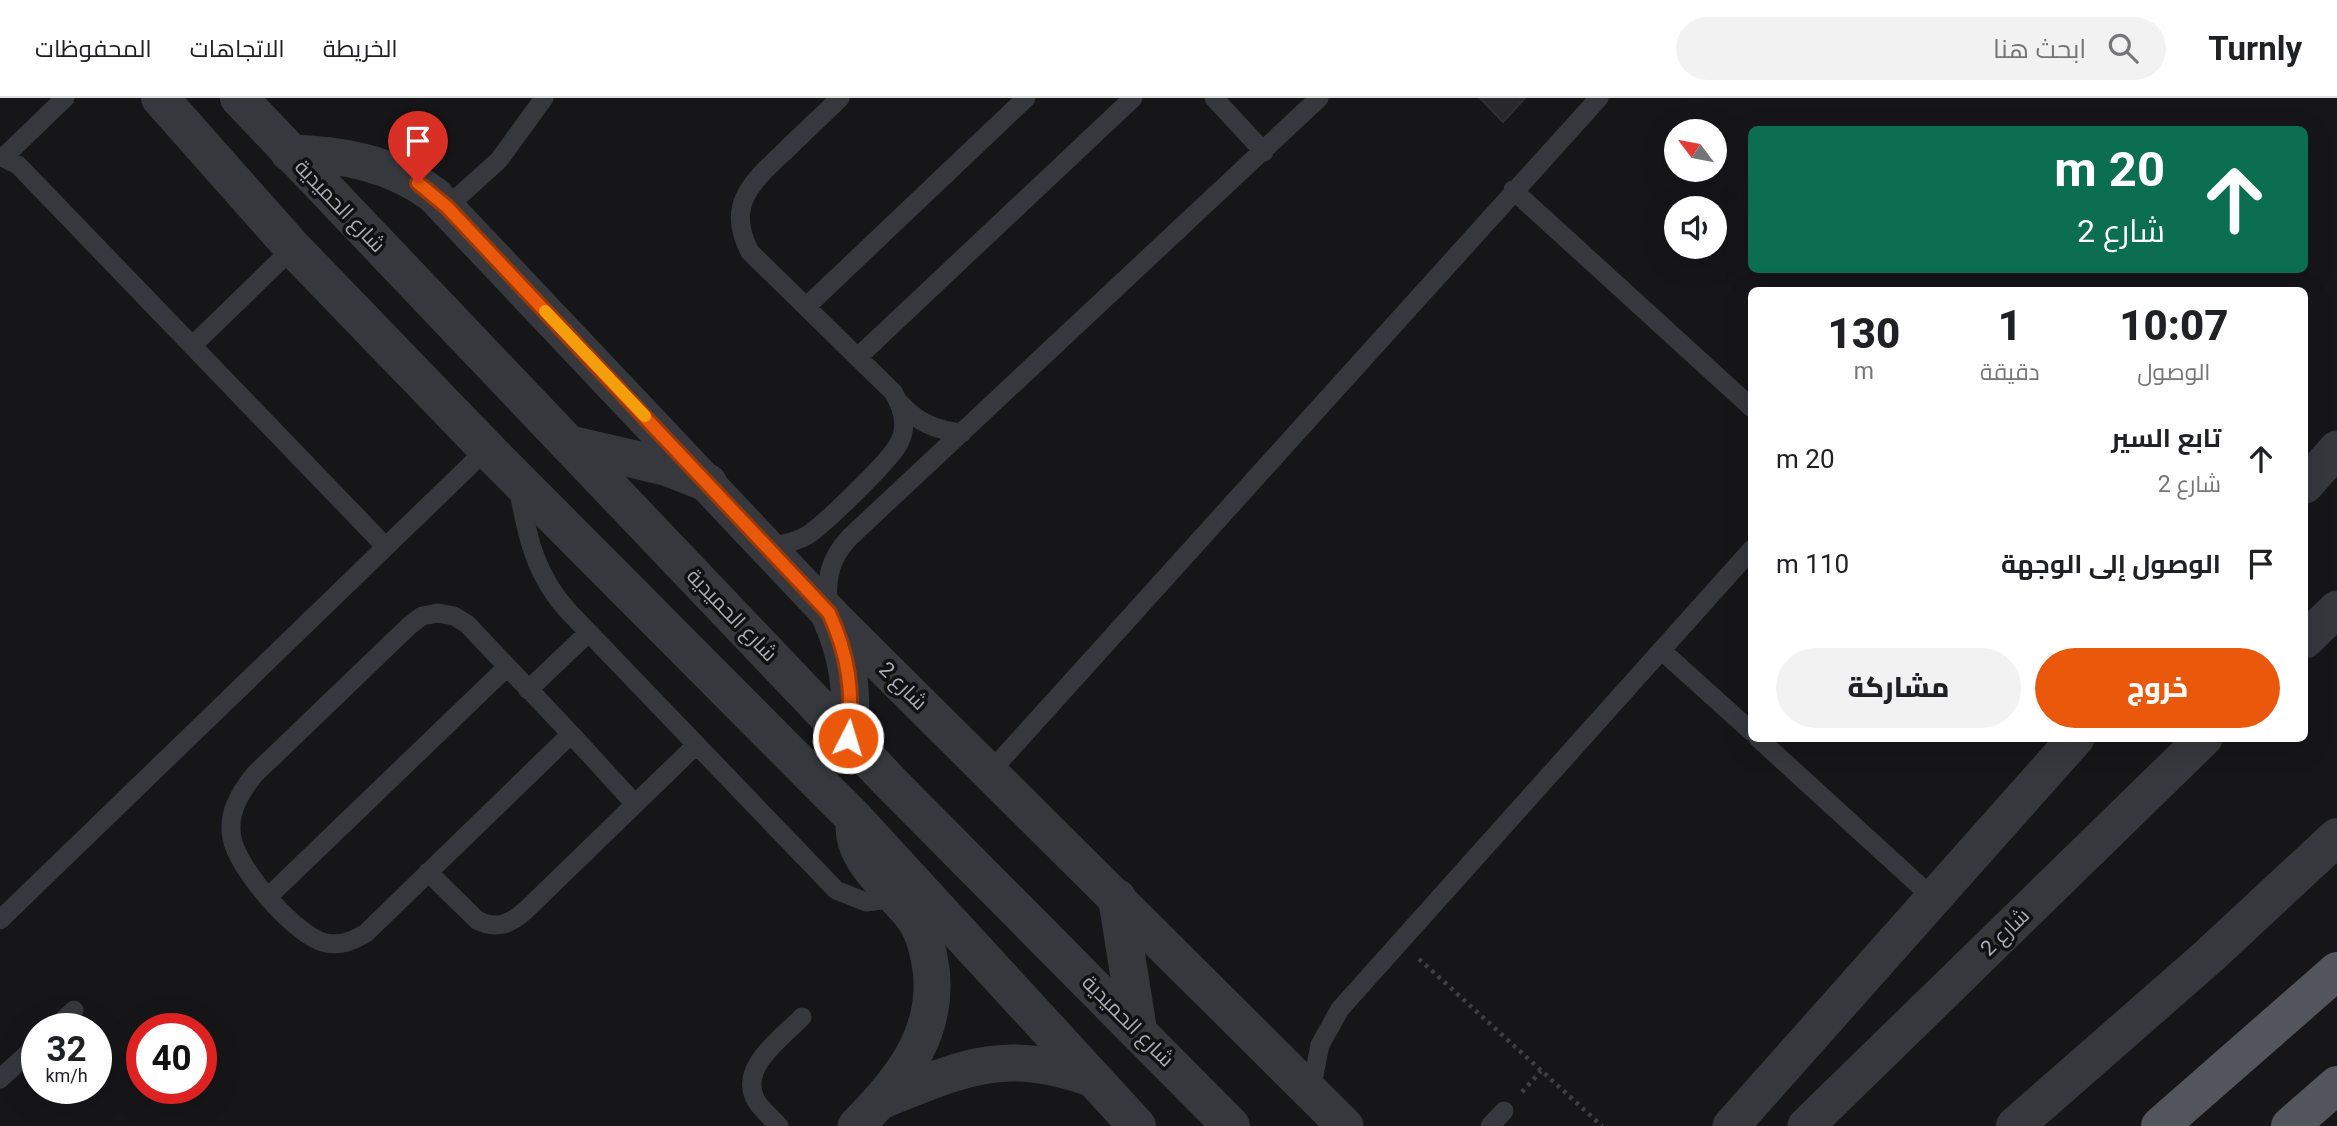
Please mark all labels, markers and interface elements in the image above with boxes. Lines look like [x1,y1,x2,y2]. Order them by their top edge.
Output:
search box [1676,17,2166,80]
icon: search [2104,29,2142,67]
text: Turnly [2208,29,2302,68]
text: ابحث هنا [1993,34,2086,64]
text: المحفوظات [35,35,152,63]
text: الاتجاهات [190,35,285,63]
text: الخريطة [323,35,398,63]
pin [388,111,448,183]
north arrow [1664,119,1727,182]
map controls [1664,119,1727,259]
icon: arrive [399,122,437,160]
text: 20 m [2054,141,2165,198]
icon: ahead [2189,154,2280,245]
street label: شارع الحميدية [288,155,390,259]
button: sound [1664,196,1727,259]
text: شارع 2 [2077,212,2165,250]
text: 1 [1998,301,2022,350]
text: 10:07 [2119,301,2228,350]
text: 130 [1828,309,1900,358]
text: m [1854,358,1874,385]
text: دقيقة [1980,359,2040,386]
text: الوصول [2137,359,2210,386]
text: تابع السير [2111,423,2221,453]
icon: ahead [2242,440,2280,478]
text: 20 m [1776,444,1835,474]
text: شارع 2 [2158,471,2221,498]
icon: arrive [2242,545,2280,583]
text: 110 m [1776,549,1849,579]
text: الوصول إلى الوجهة [2001,549,2221,579]
street label: شارع الحميدية [680,564,782,668]
button: مشاركة [1776,648,2021,728]
button: خروج [2035,648,2280,728]
street label: شارع 2 [873,657,932,716]
position arrow [811,701,885,775]
street label: شارع 2 [1976,903,2035,962]
street label: شارع الحميدية [1076,970,1179,1073]
speed limit sign: 40 [126,1013,217,1104]
text: 32 [46,1029,87,1070]
text: km/h [45,1065,88,1086]

